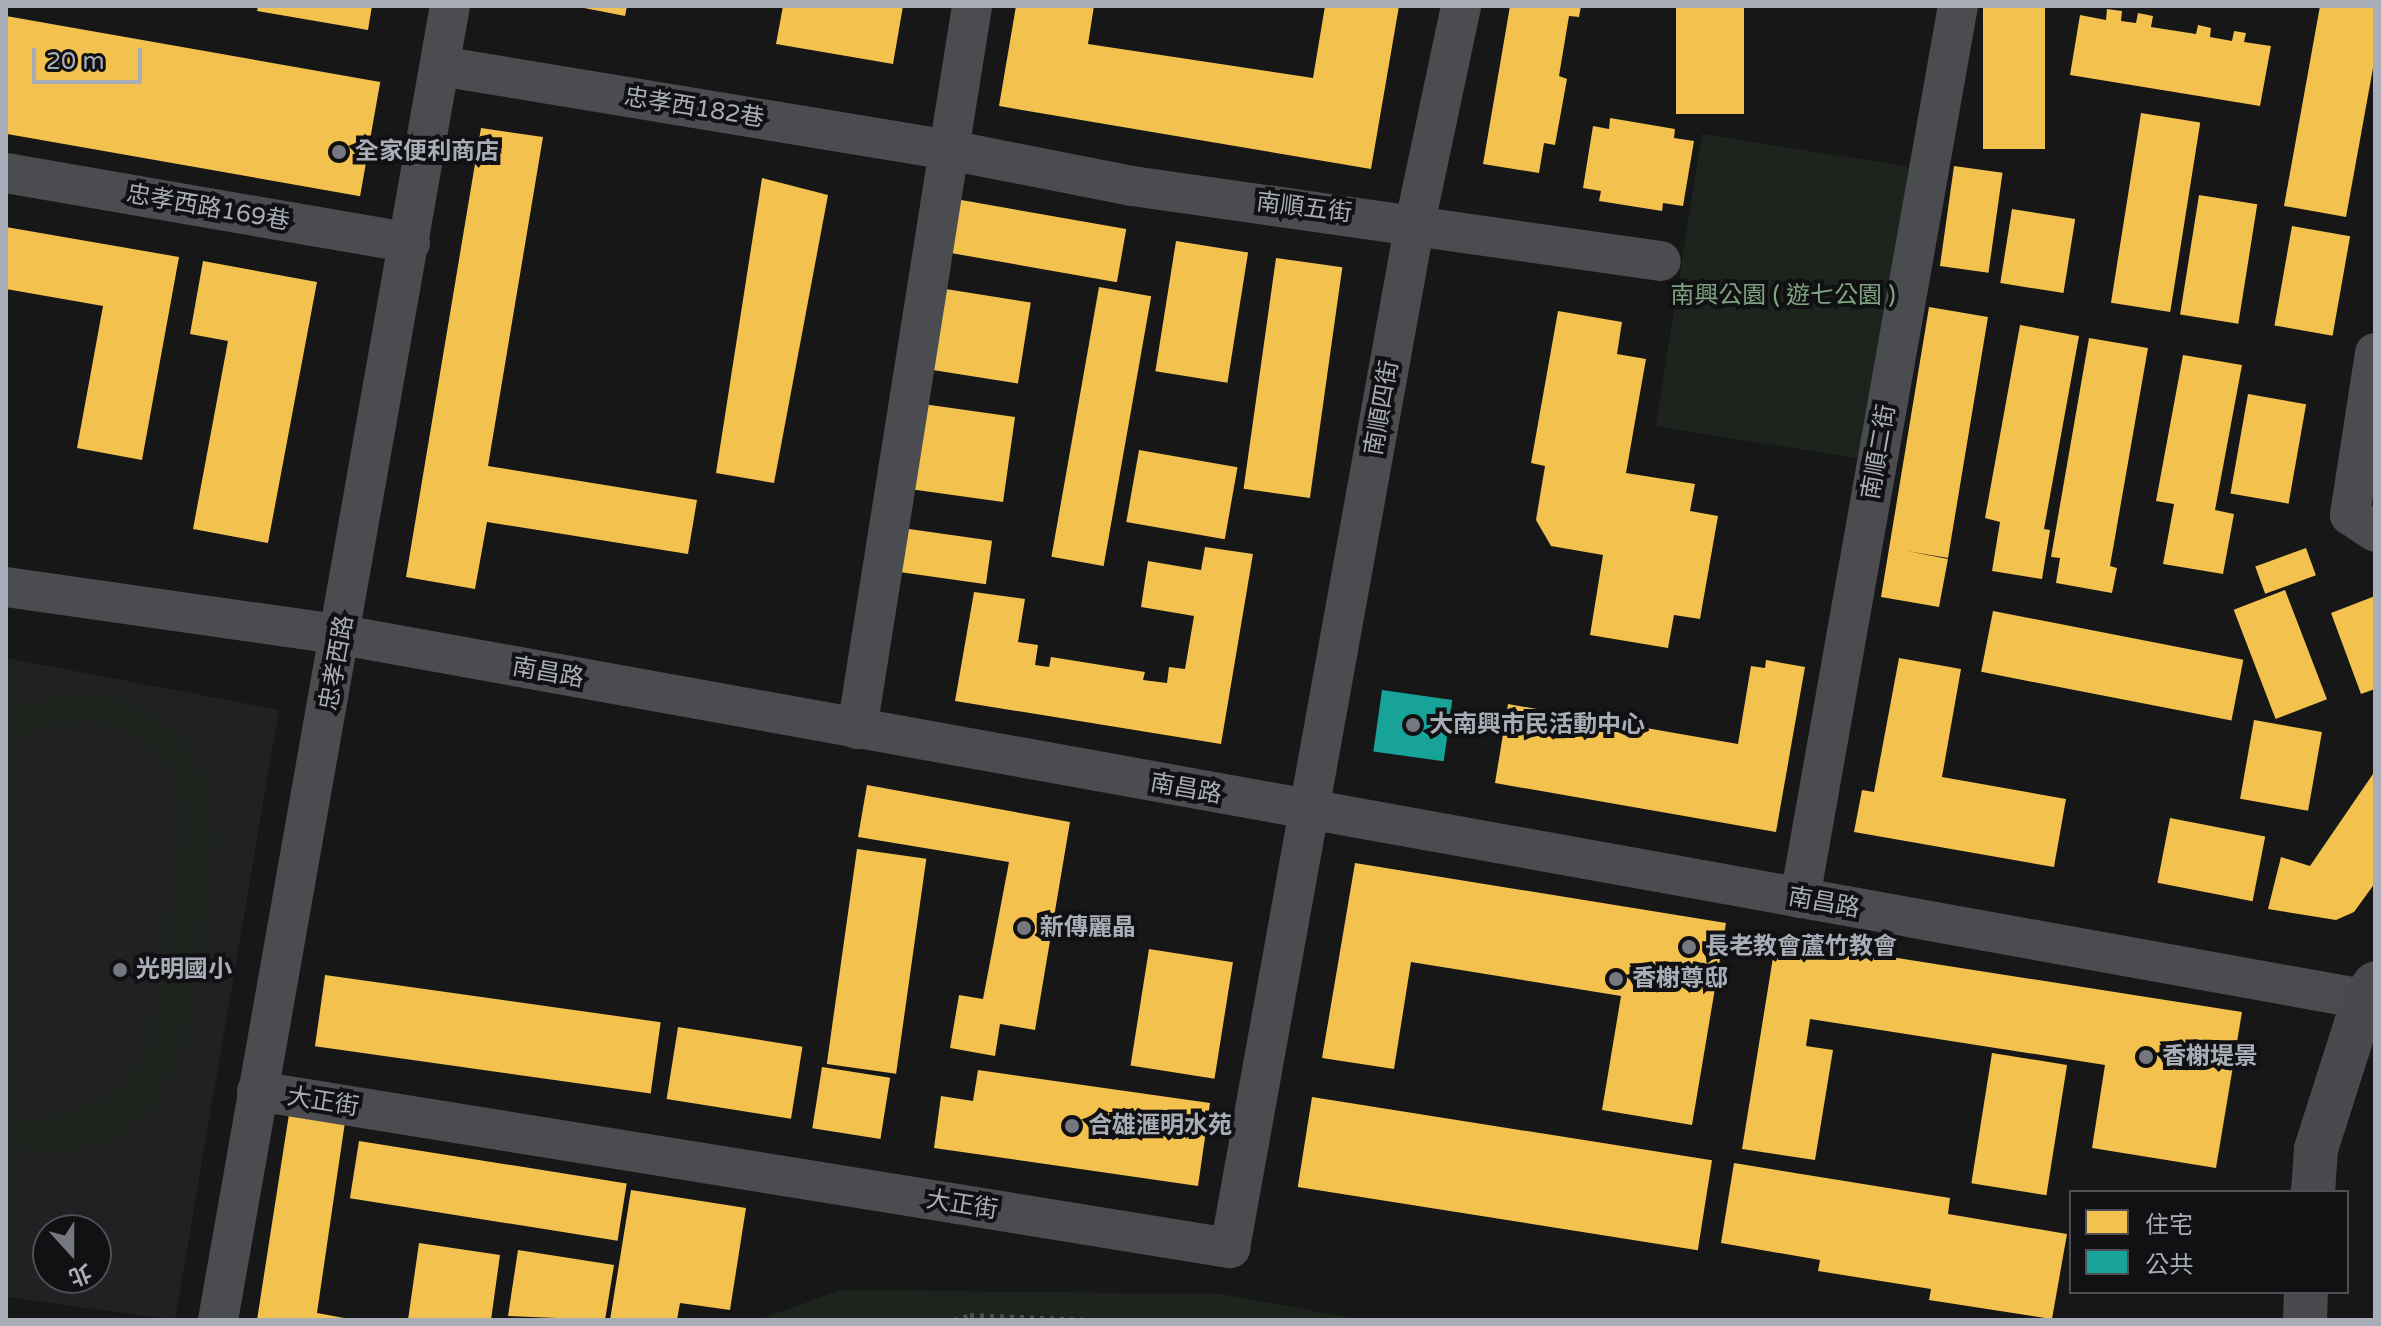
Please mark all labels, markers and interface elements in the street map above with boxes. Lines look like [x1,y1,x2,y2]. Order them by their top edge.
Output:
scale bar [36,32,146,82]
text: 20 m [46,47,104,76]
street label: 忠孝西182巷 [622,83,766,133]
place label: 全家便利商店 [355,138,499,166]
marker: 全家便利商店 [330,143,348,161]
street label: 忠孝西路169巷 [124,179,292,237]
street label: 南順五街 [1255,188,1353,228]
park label: 南興公園 ( 遊七公園 ) [1670,282,1896,310]
street label: 南順四街 [1359,358,1405,458]
street label: 南順二街 [1856,402,1902,502]
street label: 忠孝西路 [314,613,360,713]
street label: 南昌路 [510,653,586,693]
place label: 大南興市民活動中心 [1429,711,1645,739]
marker: 大南興市民活動中心 [1404,716,1422,734]
street label: 南昌路 [1148,769,1224,809]
street label: 南昌路 [1786,883,1862,923]
place label: 新傳麗晶 [1040,914,1136,942]
marker: 新傳麗晶 [1015,919,1033,937]
place label: 長老教會蘆竹教會 [1705,933,1897,961]
marker: 長老教會蘆竹教會 [1680,938,1698,956]
place label: 光明國小 [136,956,232,984]
marker: 光明國小 [111,961,129,979]
place label: 香榭尊邸 [1632,965,1728,993]
marker: 香榭尊邸 [1607,970,1625,988]
place label: 香榭堤景 [2162,1043,2258,1071]
marker: 香榭堤景 [2137,1048,2155,1066]
street label: 大正街 [285,1082,361,1122]
place label: 合雄滙明水苑 [1088,1112,1232,1140]
marker: 合雄滙明水苑 [1063,1117,1081,1135]
street label: 大正街 [924,1185,1000,1225]
legend [2069,1190,2349,1294]
text: 住宅 [2145,1211,2193,1240]
north arrow [32,1214,112,1294]
text: 公共 [2145,1251,2193,1280]
text: 北 [65,1258,95,1291]

